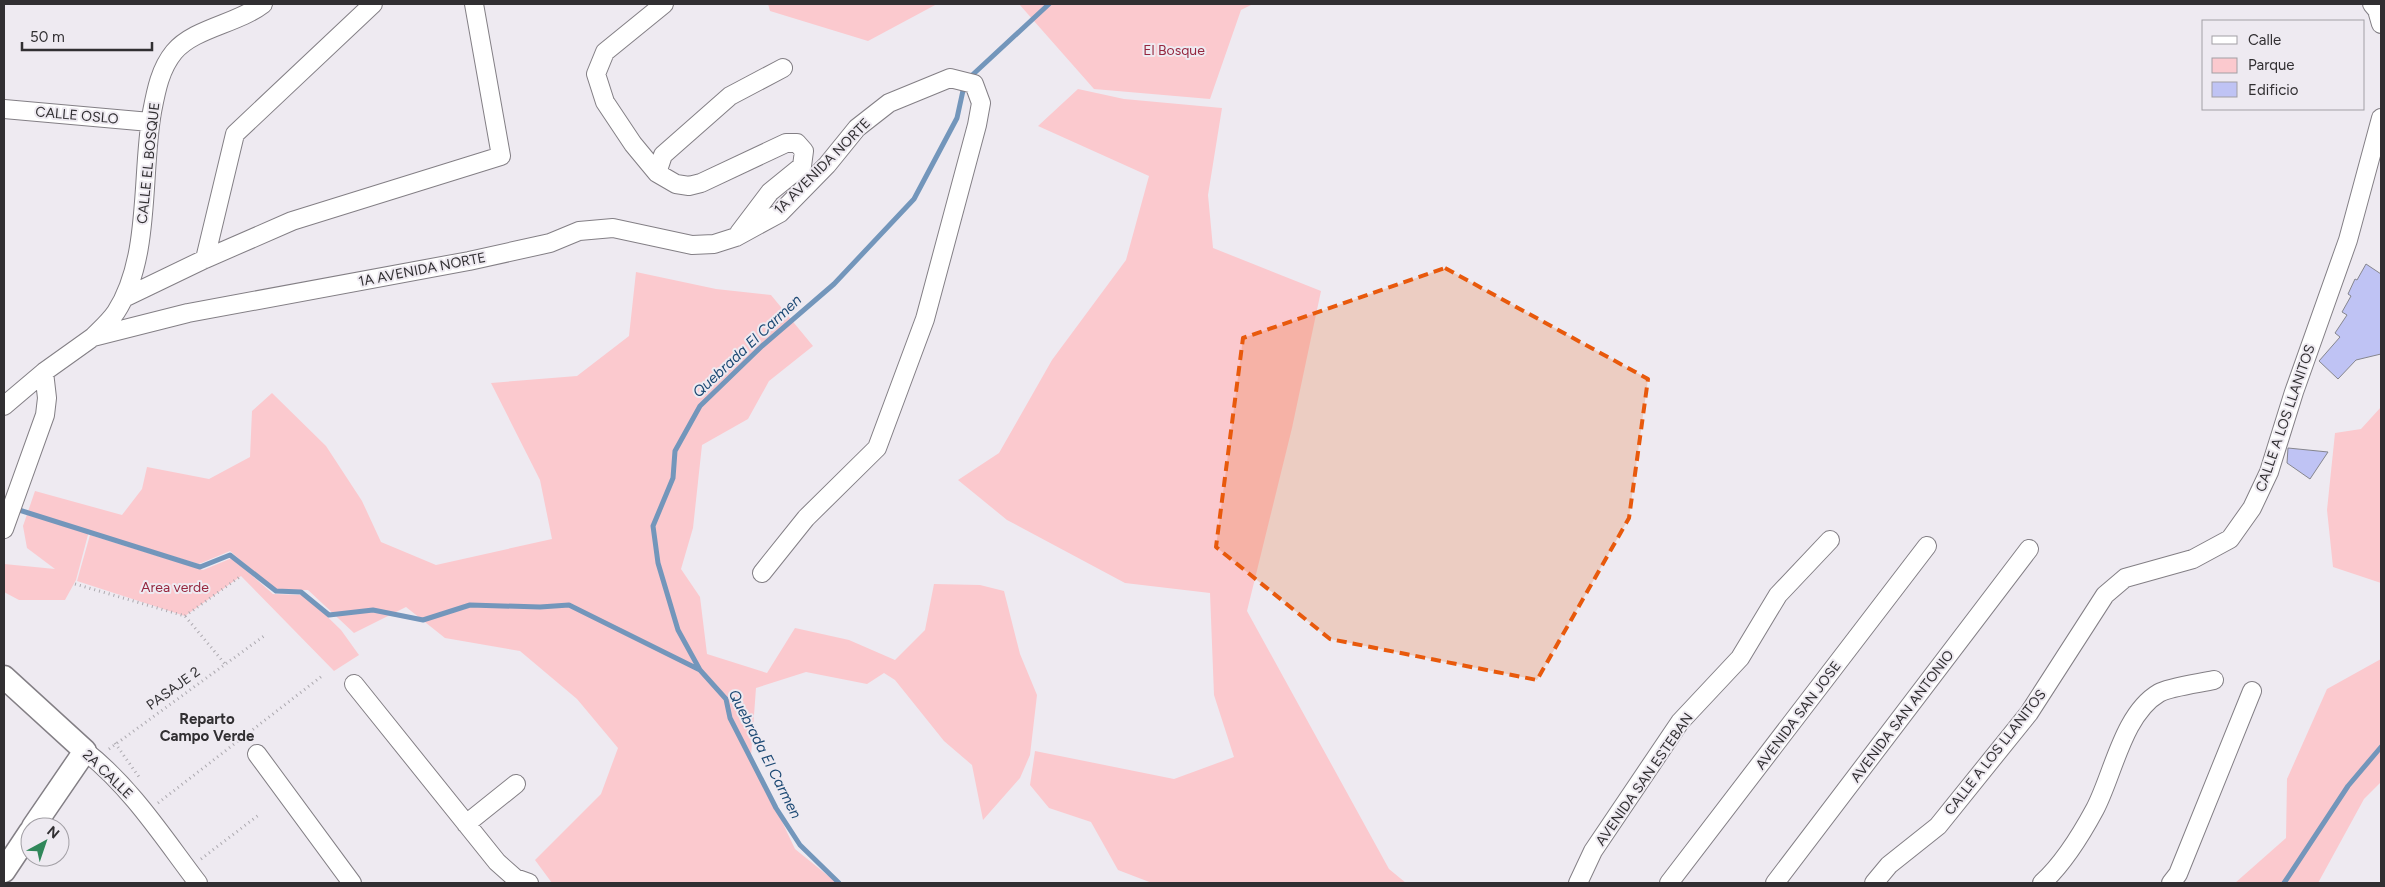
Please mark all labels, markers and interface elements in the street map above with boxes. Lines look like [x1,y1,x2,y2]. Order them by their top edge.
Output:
scale bar [22,20,152,52]
legend [2202,20,2365,110]
text: 50 m [30,28,65,46]
text: Calle [2248,31,2281,49]
park label: El Bosque [1143,42,1205,59]
text: Parque [2248,56,2295,74]
text: Edificio [2248,81,2299,99]
street label: CALLE EL BOSQUE [134,101,163,225]
street label: CALLE OSLO [35,103,119,128]
street label: 1A AVENIDA NORTE [771,115,874,218]
street label: 1A AVENIDA NORTE [357,249,487,290]
water label: Quebrada El Carmen [689,291,805,401]
street label: CALLE A LOS LLANITOS [2252,342,2319,494]
park label: Area verde [141,579,209,596]
street label: AVENIDA SAN ANTONIO [1847,647,1958,786]
street label: AVENIDA SAN JOSE [1752,658,1845,773]
street label: PASAJE 2 [143,663,204,714]
street label: CALLE A LOS LLANITOS [1941,686,2050,818]
water label: Quebrada El Carmen [725,687,805,821]
district label: Reparto Campo Verde [160,710,255,745]
street label: AVENIDA SAN ESTEBAN [1592,710,1697,849]
street label: 2A CALLE [79,746,136,802]
north arrow [20,817,70,867]
text: N [43,822,63,842]

